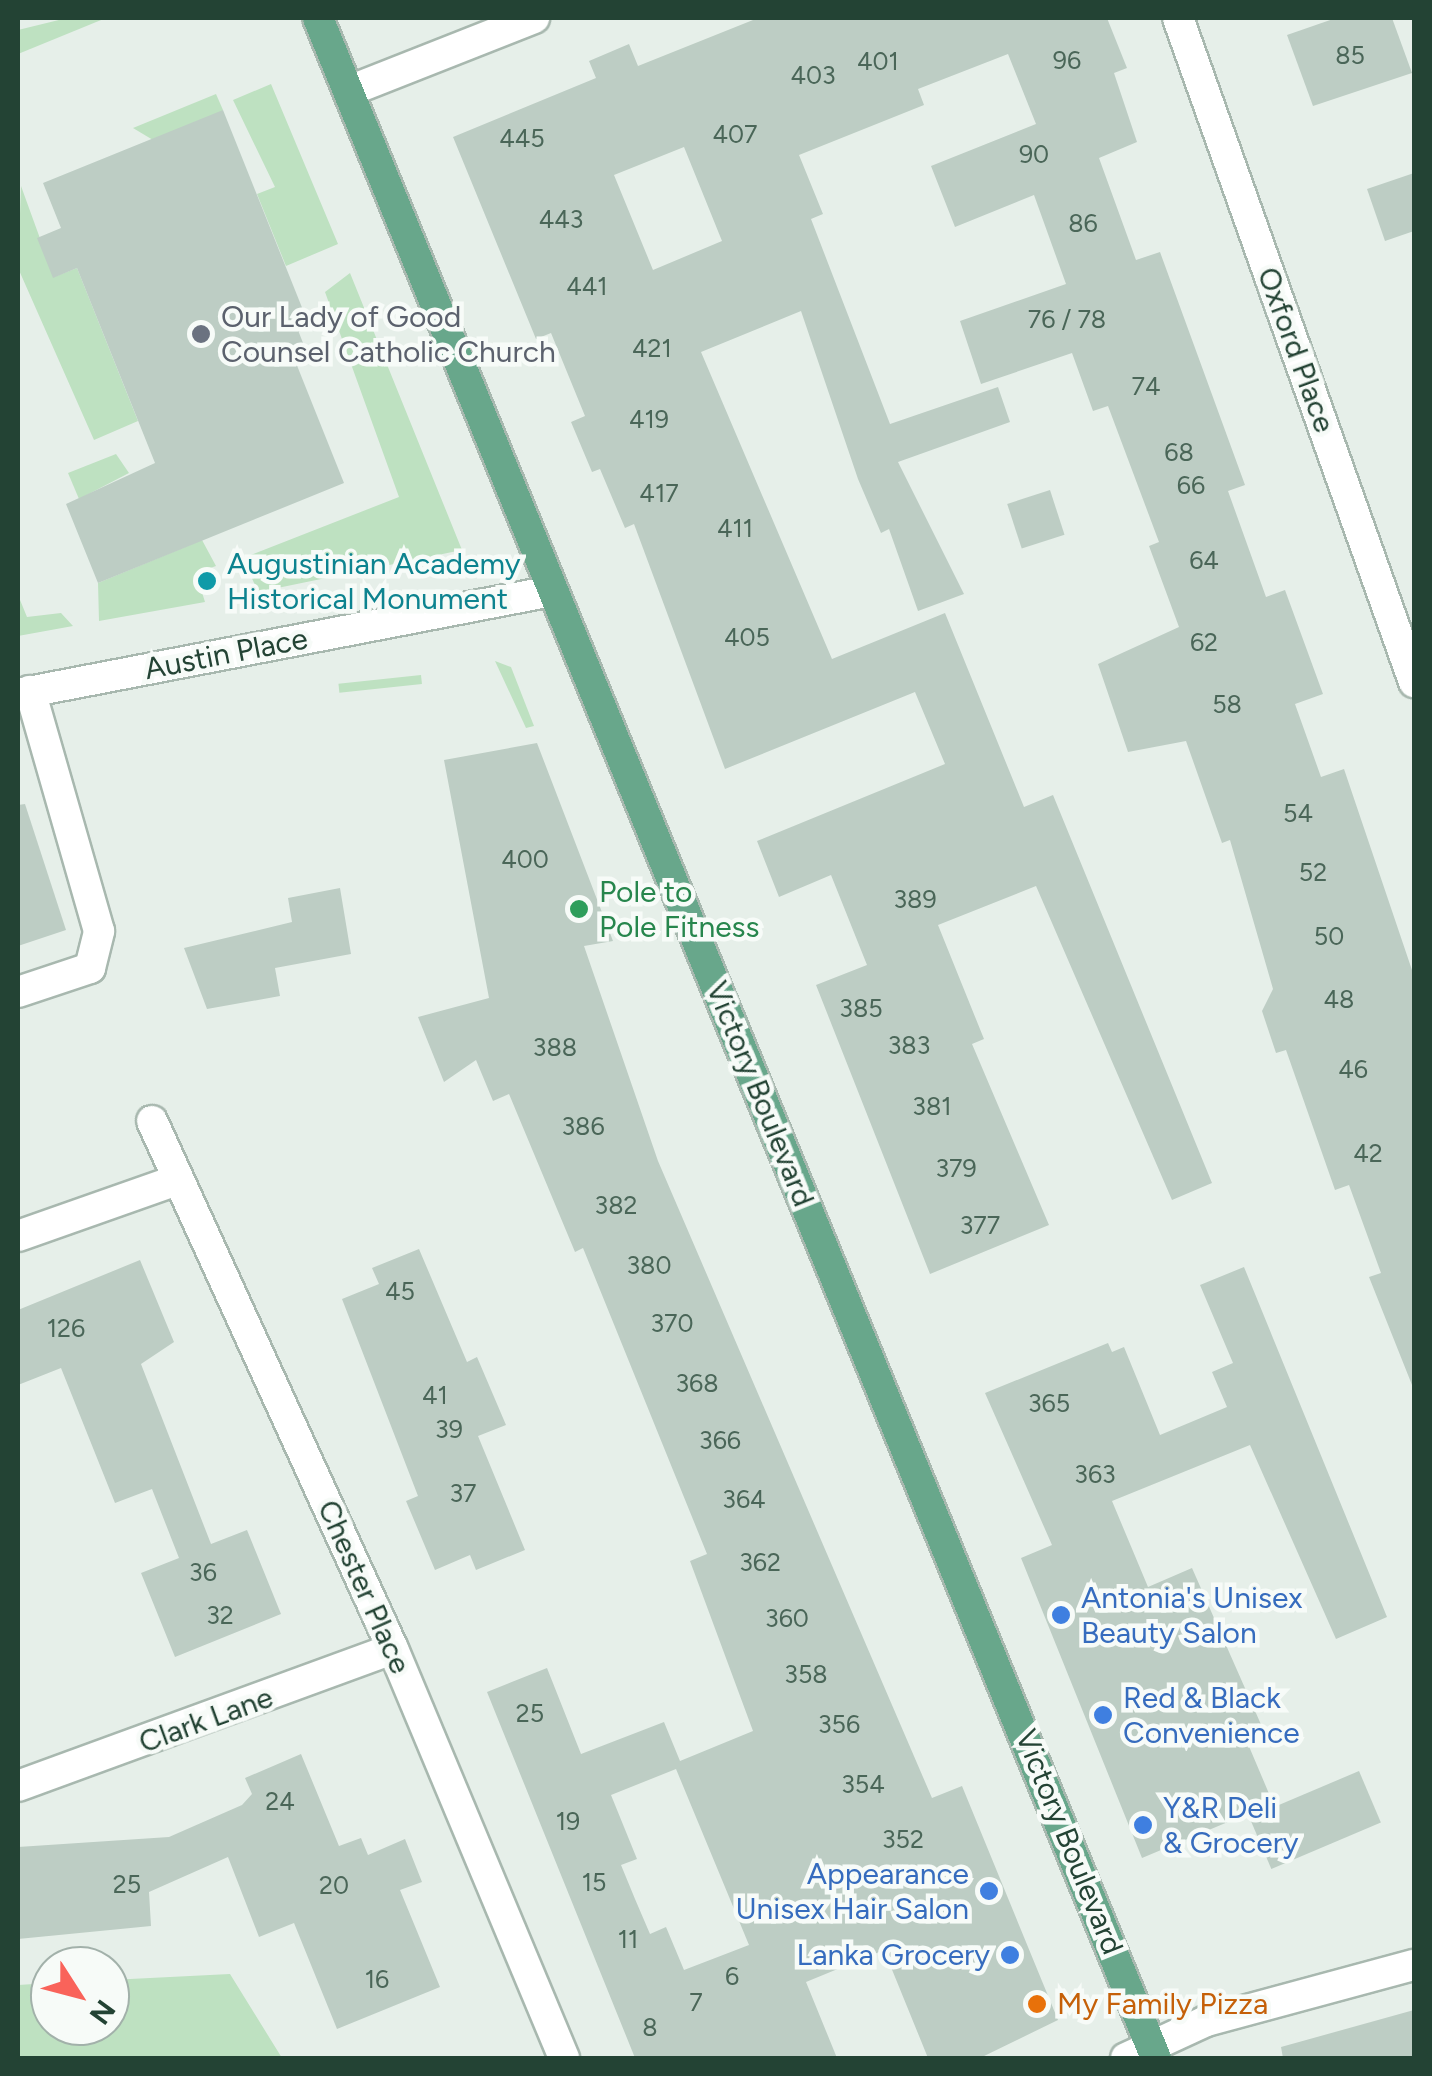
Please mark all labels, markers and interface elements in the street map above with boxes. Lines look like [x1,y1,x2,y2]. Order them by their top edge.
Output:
house number: 85 [1335,40,1365,70]
house number: 96 [1053,45,1081,75]
house number: 401 [857,46,899,76]
house number: 403 [790,60,836,90]
house number: 407 [713,119,757,149]
house number: 445 [499,123,545,153]
house number: 90 [1019,139,1049,169]
house number: 443 [539,204,583,234]
house number: 86 [1068,208,1098,238]
street label: Oxford Place [1250,263,1342,437]
house number: 441 [566,271,608,301]
place label: Our Lady of Good Counsel Catholic Church [221,299,556,370]
house number: 76 / 78 [1028,304,1106,334]
marker: Our Lady of Good Counsel Catholic Church [190,323,212,345]
house number: 421 [632,333,672,363]
house number: 74 [1132,371,1160,401]
house number: 419 [629,404,669,434]
house number: 68 [1164,437,1194,467]
house number: 66 [1177,470,1205,500]
house number: 417 [639,478,679,508]
house number: 411 [717,513,753,543]
house number: 64 [1189,545,1219,575]
place label: Augustinian Academy Historical Monument [227,546,521,616]
marker: Augustinian Academy Historical Monument [196,570,218,592]
street label: Austin Place [141,621,311,687]
house number: 405 [724,622,770,652]
house number: 62 [1190,627,1218,657]
house number: 58 [1212,689,1242,719]
house number: 54 [1283,798,1313,828]
house number: 400 [501,844,549,874]
house number: 52 [1299,857,1327,887]
place label: Pole to Pole Fitness [599,874,760,944]
house number: 389 [893,884,937,914]
marker: Pole to Pole Fitness [568,898,590,920]
house number: 50 [1314,921,1344,951]
street label: Victory Boulevard [698,976,822,1212]
house number: 48 [1324,984,1354,1014]
house number: 385 [839,993,883,1023]
house number: 383 [888,1030,930,1060]
house number: 388 [533,1032,577,1062]
house number: 46 [1338,1054,1368,1084]
house number: 381 [912,1091,952,1121]
house number: 386 [561,1111,605,1141]
house number: 42 [1353,1138,1383,1168]
house number: 379 [935,1153,977,1183]
house number: 382 [595,1190,637,1220]
house number: 377 [960,1210,1000,1240]
house number: 380 [627,1250,671,1280]
house number: 45 [385,1276,415,1306]
house number: 370 [650,1308,694,1338]
house number: 126 [47,1313,85,1343]
house number: 368 [675,1368,719,1398]
house number: 41 [422,1380,448,1410]
house number: 365 [1028,1388,1070,1418]
house number: 39 [435,1414,463,1444]
house number: 366 [699,1425,741,1455]
house number: 363 [1074,1459,1116,1489]
house number: 37 [449,1478,477,1508]
house number: 364 [722,1484,766,1514]
street label: Chester Place [310,1495,418,1679]
house number: 362 [739,1547,781,1577]
house number: 36 [189,1557,217,1587]
place label: Antonia's Unisex Beauty Salon [1081,1580,1302,1650]
house number: 32 [206,1600,234,1630]
house number: 360 [765,1603,809,1633]
marker: Antonia's Unisex Beauty Salon [1050,1604,1072,1626]
house number: 358 [784,1659,828,1689]
street label: Clark Lane [134,1679,278,1761]
place label: Red & Black Convenience [1123,1680,1300,1750]
house number: 25 [516,1698,544,1728]
marker: Red & Black Convenience [1092,1704,1114,1726]
house number: 356 [818,1709,860,1739]
street label: Victory Boulevard [1007,1724,1131,1960]
house number: 354 [841,1769,885,1799]
house number: 24 [265,1786,295,1816]
place label: Y&R Deli & Grocery [1163,1790,1299,1860]
house number: 19 [556,1806,580,1836]
marker: Y&R Deli & Grocery [1132,1814,1154,1836]
house number: 352 [882,1824,924,1854]
place label: Appearance Unisex Hair Salon [735,1856,969,1926]
house number: 15 [582,1867,606,1897]
house number: 25 [113,1869,141,1899]
house number: 20 [319,1870,349,1900]
marker: Appearance Unisex Hair Salon [978,1880,1000,1902]
house number: 11 [618,1924,638,1954]
place label: Lanka Grocery [797,1937,990,1973]
marker: Lanka Grocery [999,1944,1021,1966]
north arrow [30,1946,130,2046]
house number: 6 [725,1961,739,1991]
house number: 16 [365,1964,389,1994]
place label: My Family Pizza [1057,1986,1268,2022]
house number: 7 [689,1987,703,2017]
marker: My Family Pizza [1026,1993,1048,2015]
text: N [83,1994,123,2031]
house number: 8 [642,2012,658,2042]

